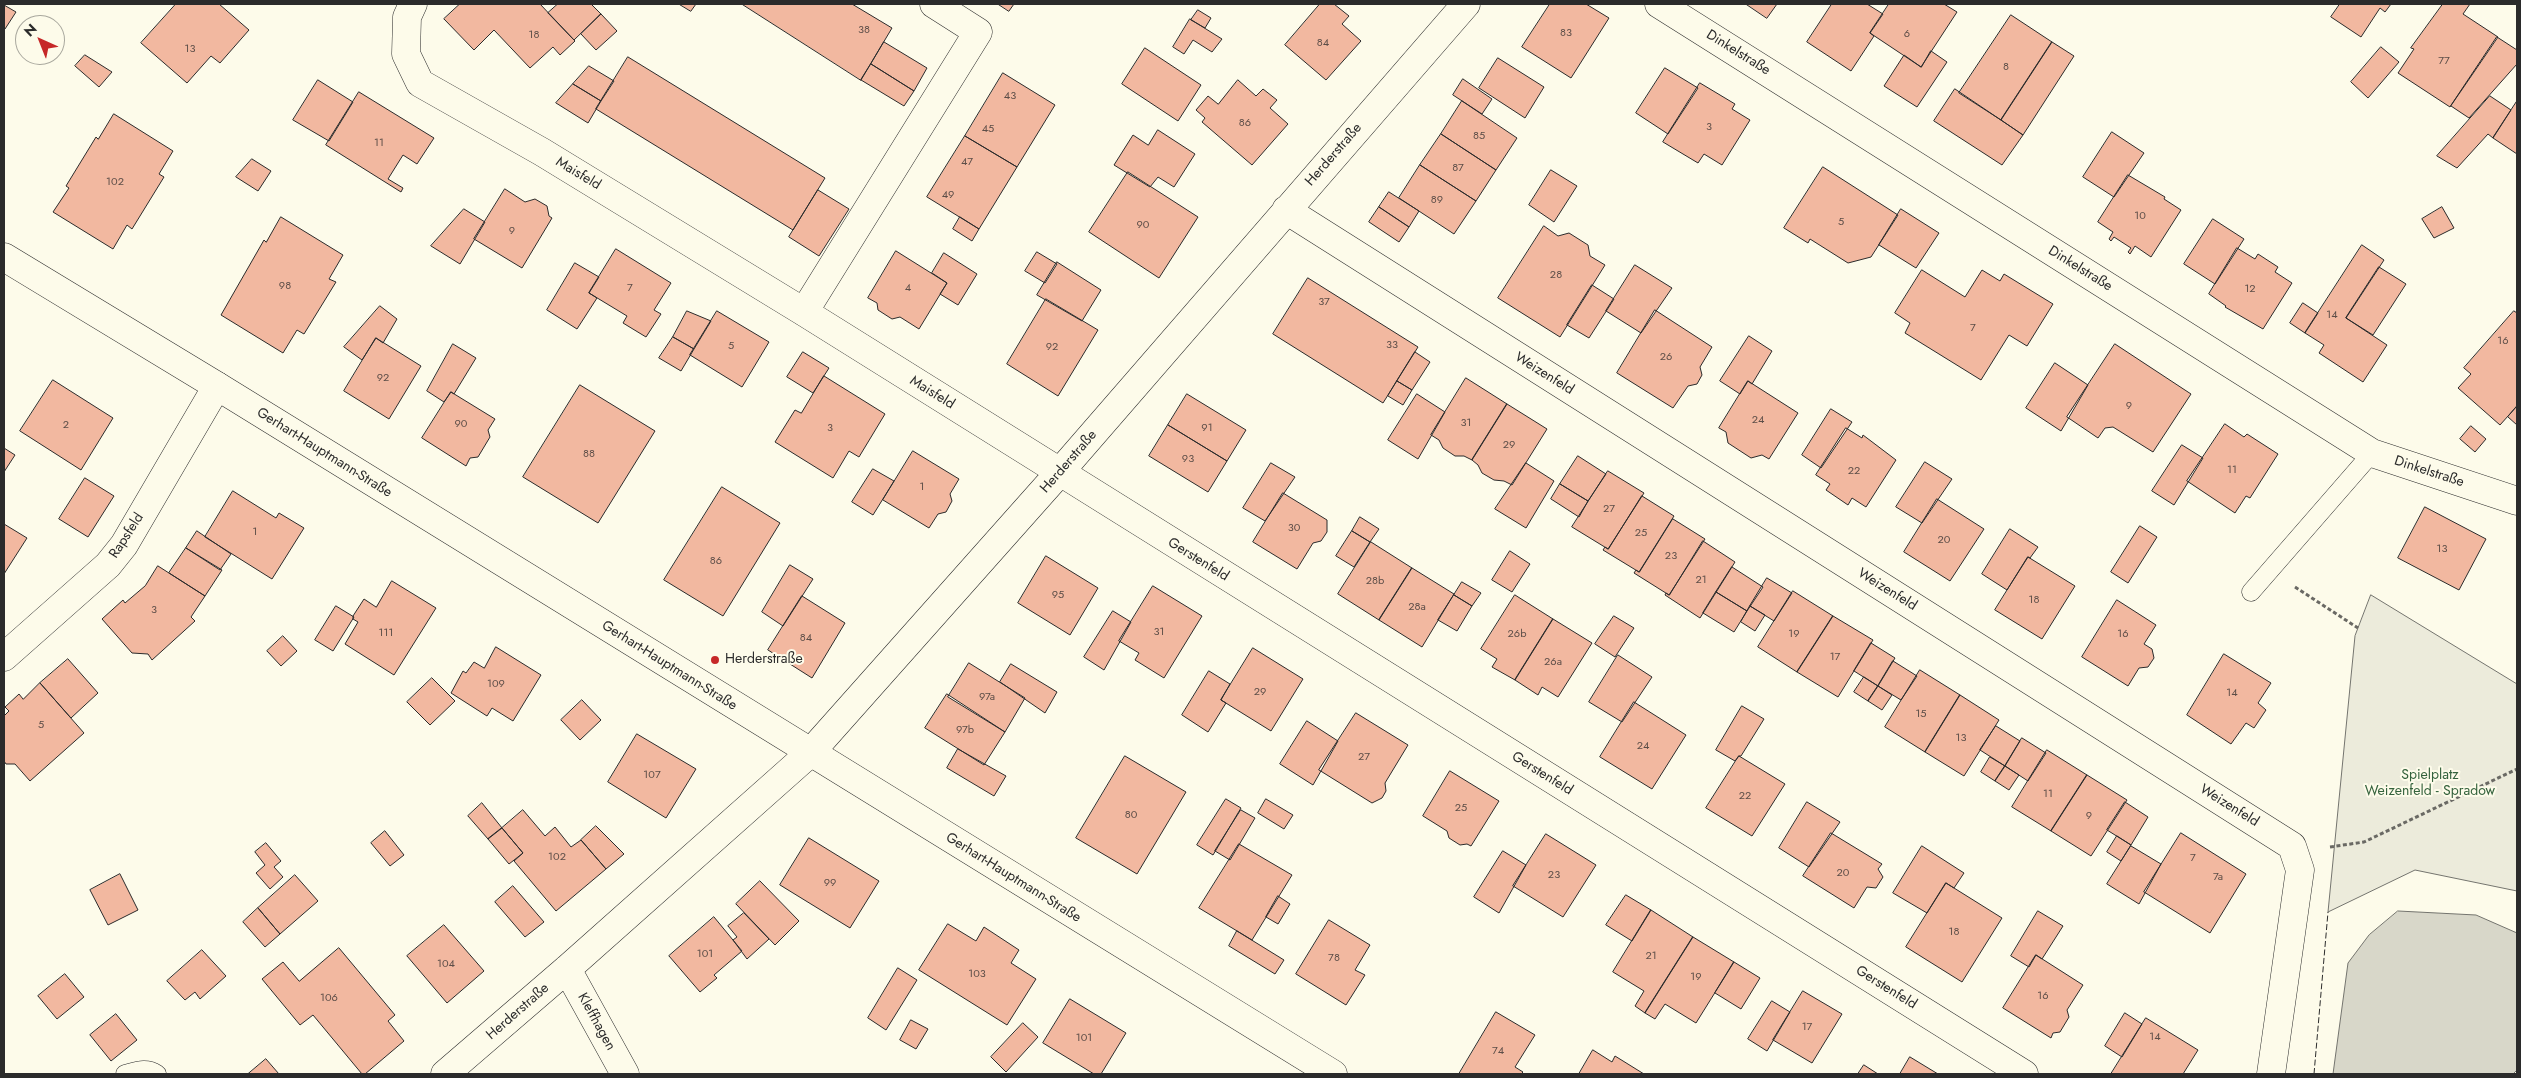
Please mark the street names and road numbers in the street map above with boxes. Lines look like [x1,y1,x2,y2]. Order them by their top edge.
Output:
street label: Dinkelstraße [1703,27,1773,79]
street label: Herderstraße [1302,120,1366,190]
street label: Maisfeld [552,154,604,194]
street label: Dinkelstraße [2045,243,2115,295]
street label: Weizenfeld [1511,349,1577,399]
street label: Maisfeld [906,373,958,413]
street label: Gerhart-Hauptmann-Straße [253,404,395,502]
street label: Herderstraße [1037,427,1101,497]
street label: Dinkelstraße [2392,453,2466,491]
street label: Rapsfeld [106,510,148,562]
street label: Gerstenfeld [1164,535,1232,585]
street label: Weizenfeld [1854,565,1920,615]
street label: Gerhart-Hauptmann-Straße [598,617,740,715]
street label: Gerstenfeld [1508,749,1576,799]
street label: Weizenfeld [2196,781,2262,831]
street label: Gerhart-Hauptmann-Straße [942,829,1084,927]
street label: Gerstenfeld [1852,963,1920,1013]
street label: Herderstraße [483,980,553,1044]
street label: Kleffhagen [573,990,619,1054]

